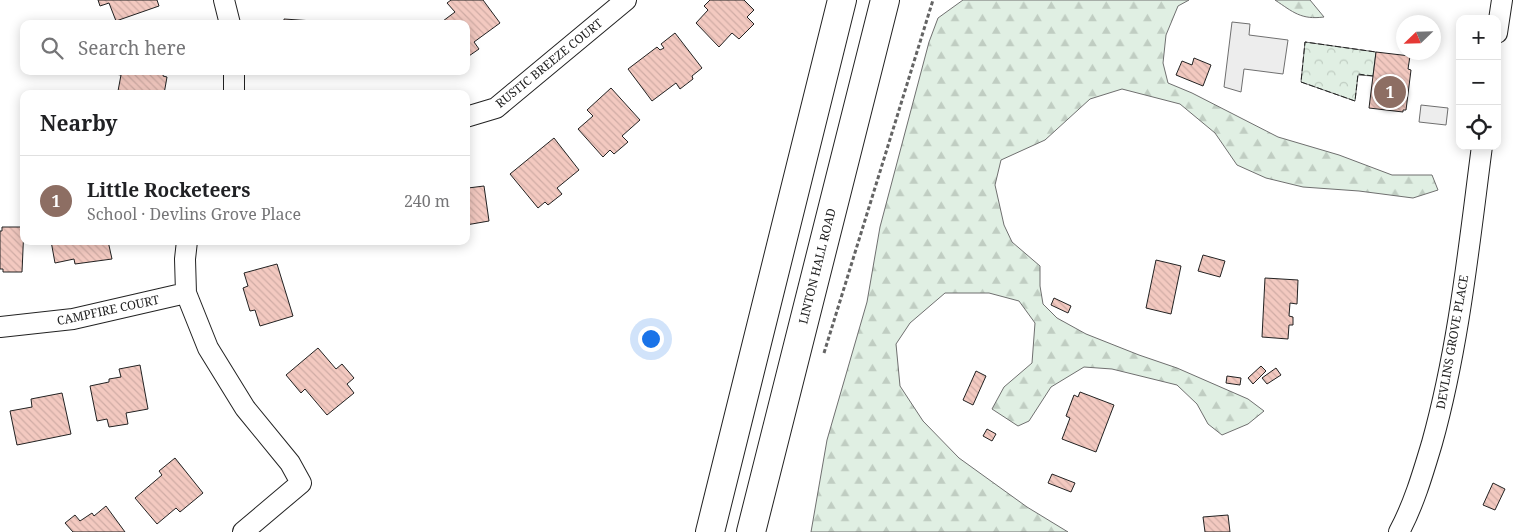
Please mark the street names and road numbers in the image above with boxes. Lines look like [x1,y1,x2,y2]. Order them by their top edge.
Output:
street label: RUSTIC BREEZE COURT [492,14,607,111]
street label: LINTON HALL ROAD [794,206,840,326]
street label: DEVLINS GROVE PLACE [1432,274,1472,410]
street label: CAMPFIRE COURT [55,291,161,329]

